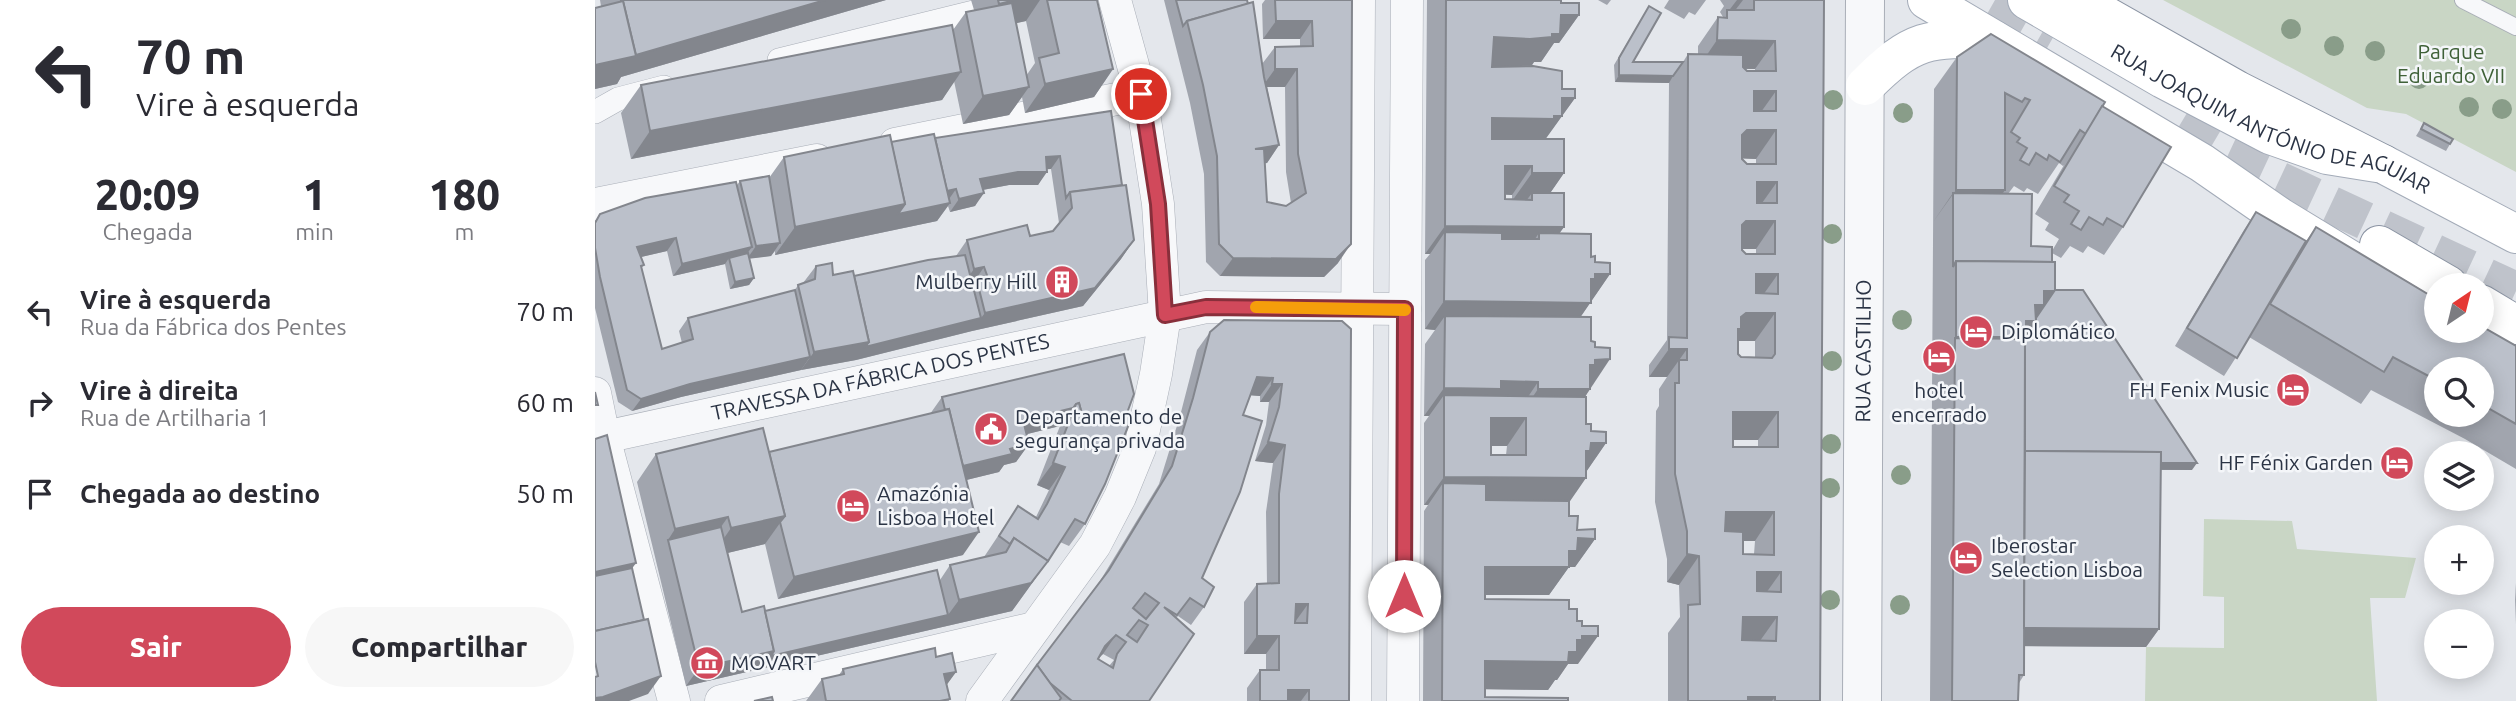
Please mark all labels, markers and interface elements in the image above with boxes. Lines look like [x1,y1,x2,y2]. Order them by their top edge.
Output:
icon: left [21,28,112,119]
text: 70 m [136,28,245,83]
street label: RUA JOAQUIM ANTÓNIO DE AGUIAR [2107,38,2435,198]
park label: Parque Eduardo VII [2397,39,2505,87]
pin [1111,64,1171,124]
icon: arrive [1122,75,1160,113]
text: Vire à esquerda [136,86,359,122]
text: 20:09 [95,171,200,218]
text: 1 [303,171,326,218]
text: 180 [429,171,500,218]
text: Chegada [102,219,193,244]
text: min [295,219,334,244]
text: m [454,219,474,244]
building icon: Mulberry Hill [1043,263,1081,301]
place label: Mulberry Hill [915,269,1037,293]
north arrow [2424,273,2494,343]
map controls [2424,273,2494,679]
street label: RUA CASTILHO [1850,279,1875,423]
text: Vire à esquerda [80,285,271,314]
icon: left [21,293,59,331]
text: 70 m [516,297,574,326]
hotel icon: Diplomático [1957,313,1995,351]
text: Rua da Fábrica dos Pentes [80,314,347,339]
place label: Diplomático [2001,319,2115,343]
street label: TRAVESSA DA FÁBRICA DOS PENTES [709,328,1051,425]
hotel icon: hotel encerrado [1920,338,1958,376]
button: search [2424,357,2494,427]
hotel icon: FH Fenix Music [2274,371,2312,409]
text: Vire à direita [80,376,239,405]
place label: FH Fenix Music [2129,377,2269,401]
place label: hotel encerrado [1891,378,1987,426]
icon: right [21,384,59,422]
text: 60 m [516,388,574,417]
place label: Departamento de segurança privada [1015,404,1185,452]
text: Rua de Artilharia 1 [80,405,270,430]
public building icon: Departamento de segurança privada [972,410,1010,448]
button: layers [2424,441,2494,511]
hotel icon: HF Fénix Garden [2378,444,2416,482]
place label: HF Fénix Garden [2219,450,2373,474]
icon: arrive [21,475,59,513]
text: Chegada ao destino [80,479,320,508]
text: 50 m [516,479,574,508]
place label: Amazónia Lisboa Hotel [877,481,994,529]
hotel icon: Amazónia Lisboa Hotel [834,487,872,525]
button: + [2424,525,2494,595]
place label: Iberostar Selection Lisboa [1991,533,2143,581]
hotel icon: Iberostar Selection Lisboa [1947,539,1985,577]
position arrow [1367,559,1441,633]
button: Sair [21,607,291,687]
button: Compartilhar [305,607,574,687]
button: − [2424,609,2494,679]
museum icon: MOVART [688,644,726,682]
place label: MOVART [731,650,816,674]

